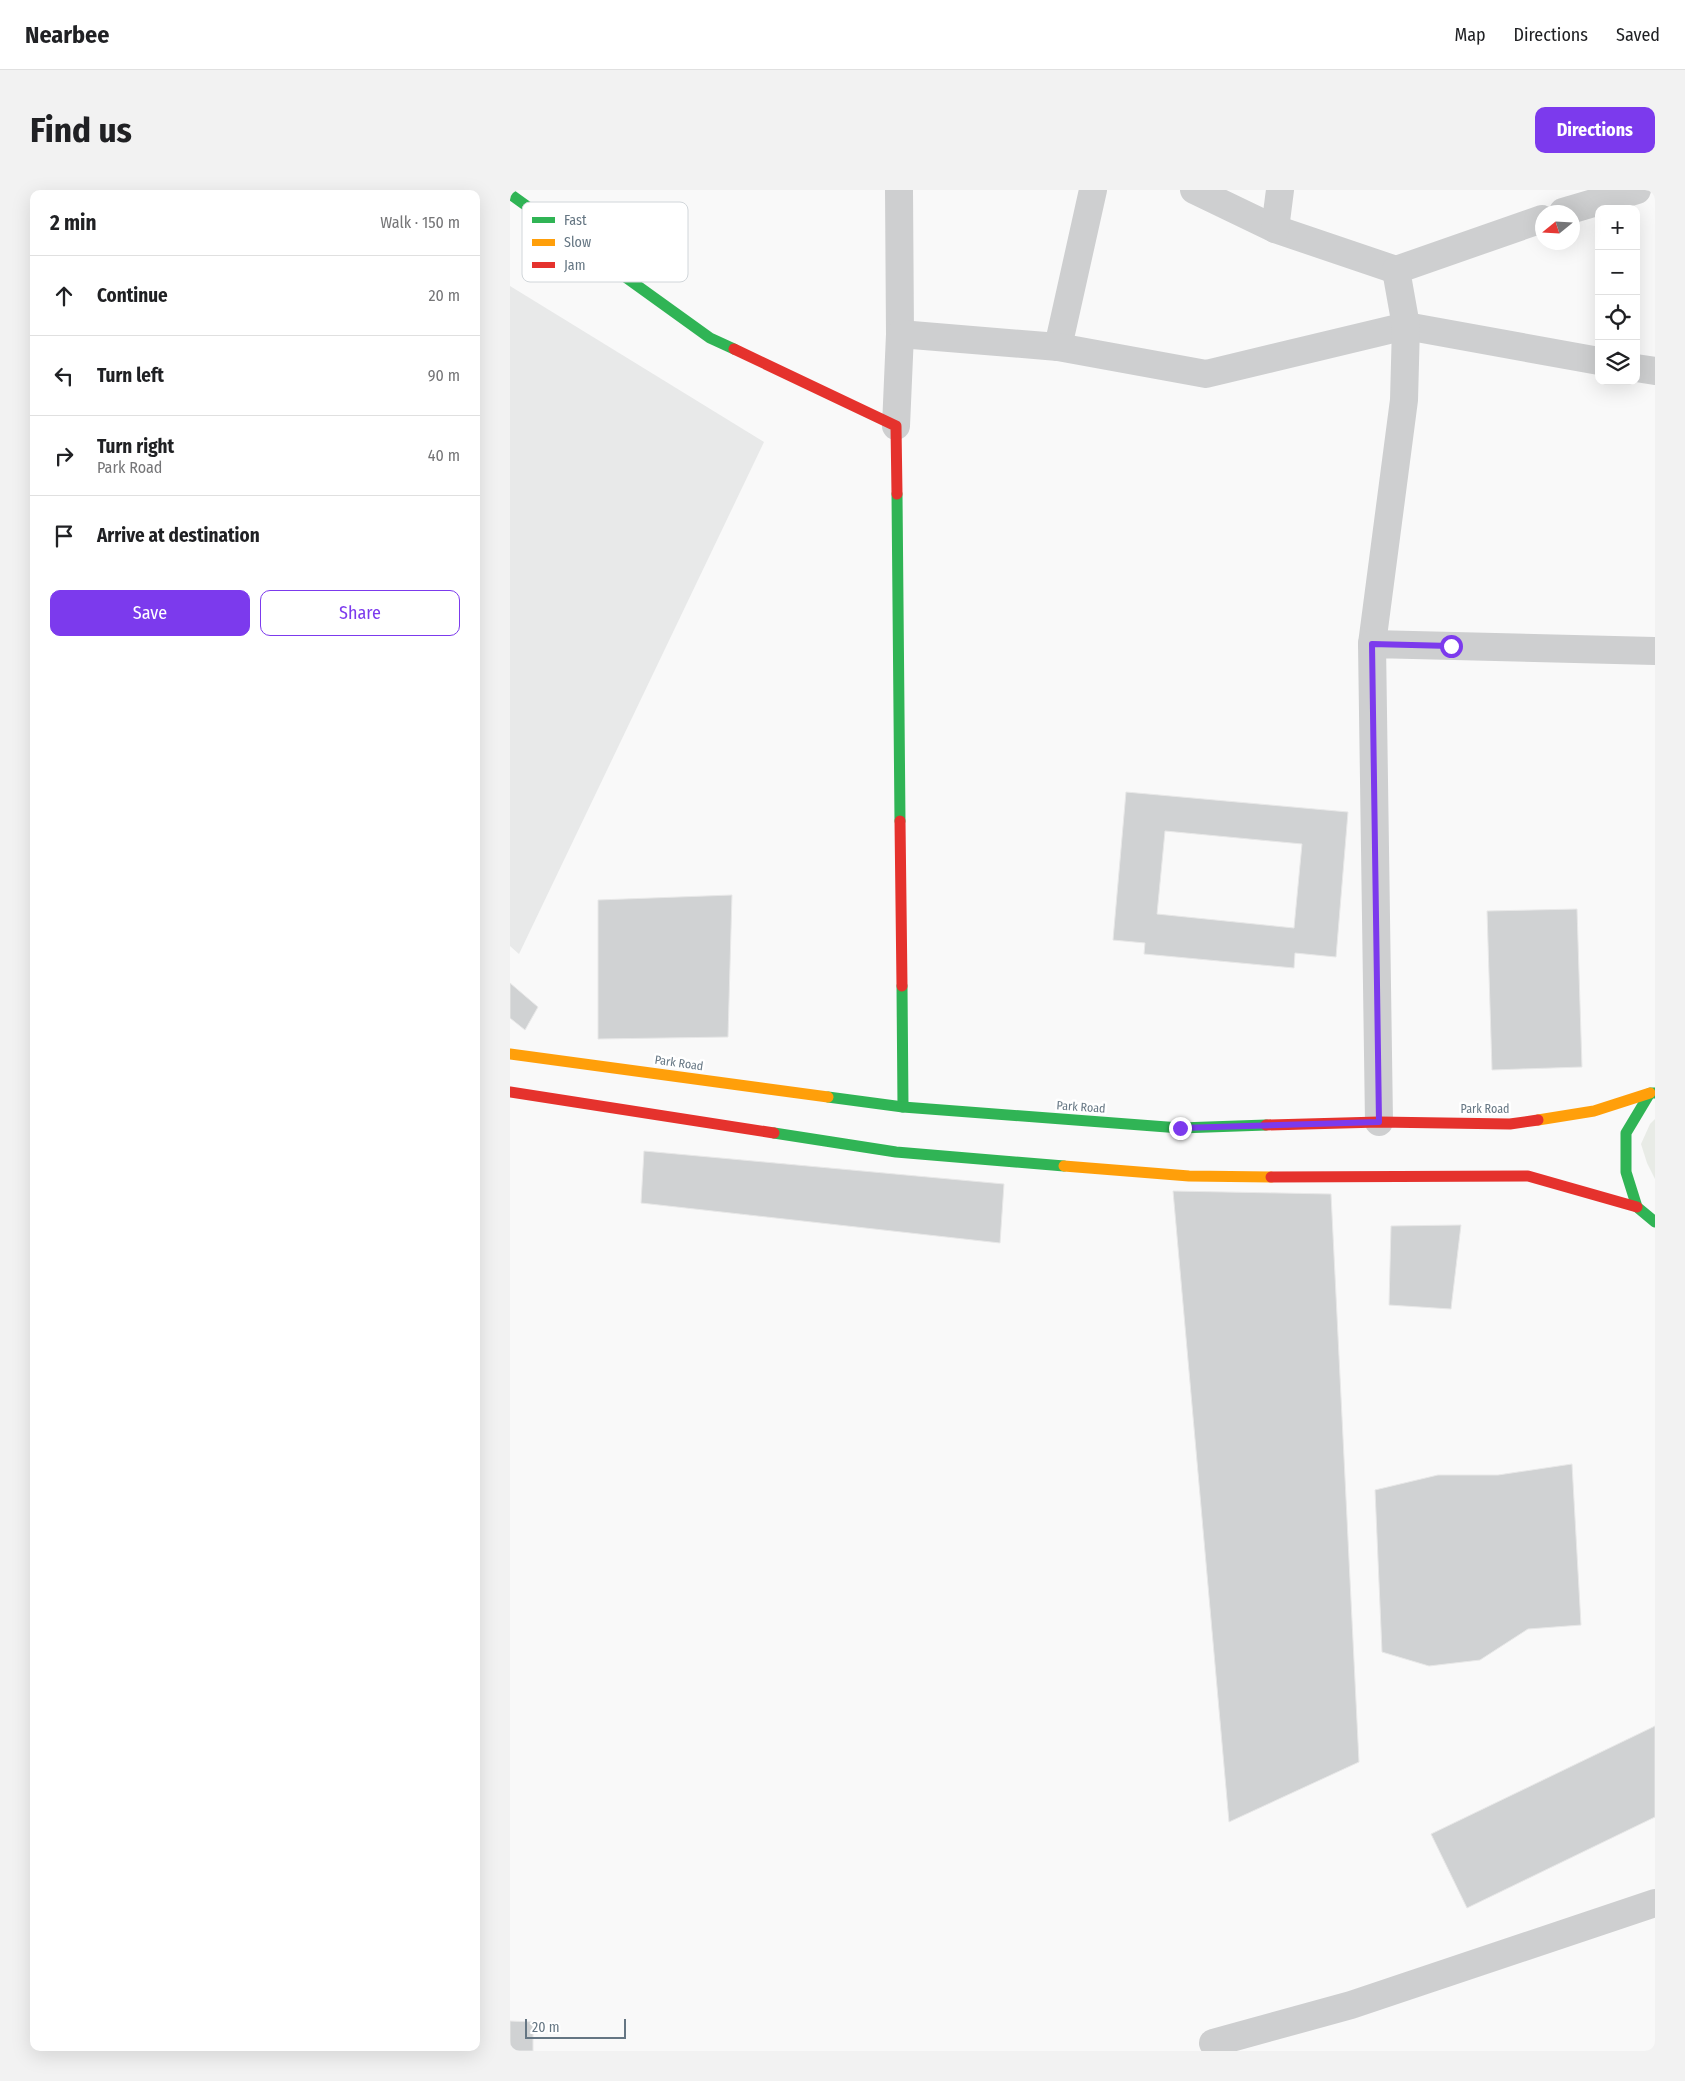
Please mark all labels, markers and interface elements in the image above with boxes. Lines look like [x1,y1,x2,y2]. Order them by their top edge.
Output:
text: Nearbee [25,21,109,49]
text: Map [1454,24,1486,46]
text: Directions [1514,24,1588,46]
text: Saved [1616,24,1660,46]
button: Directions [1535,107,1655,153]
text: Find us [30,109,132,151]
legend [522,202,688,282]
north arrow [1535,205,1580,250]
map controls [1595,205,1640,385]
button: + [1595,205,1640,250]
text: 2 min [50,210,97,236]
text: Fast [564,212,587,229]
text: Walk · 150 m [380,213,460,232]
text: Slow [564,234,591,251]
button: − [1595,250,1640,295]
text: Jam [564,257,585,274]
icon: ahead [50,282,78,310]
text: Continue [97,284,168,307]
text: 20 m [429,286,460,305]
button: locate [1595,295,1640,340]
button: layers [1595,340,1640,385]
icon: left [50,362,78,390]
text: Turn left [97,364,164,387]
text: 90 m [428,366,460,385]
text: Turn right [97,435,174,458]
icon: right [50,442,78,470]
text: 40 m [428,446,460,465]
text: Park Road [97,458,162,477]
icon: arrive [50,522,78,550]
text: Arrive at destination [97,524,260,547]
button: Save [50,590,250,636]
button: Share [260,590,460,636]
route start [1440,635,1463,658]
street label: Park Road [654,1053,704,1073]
street label: Park Road [1056,1098,1106,1116]
street label: Park Road [1460,1102,1510,1116]
route end [1169,1117,1192,1140]
scale bar [525,2016,626,2039]
text: 20 m [532,2019,560,2036]

